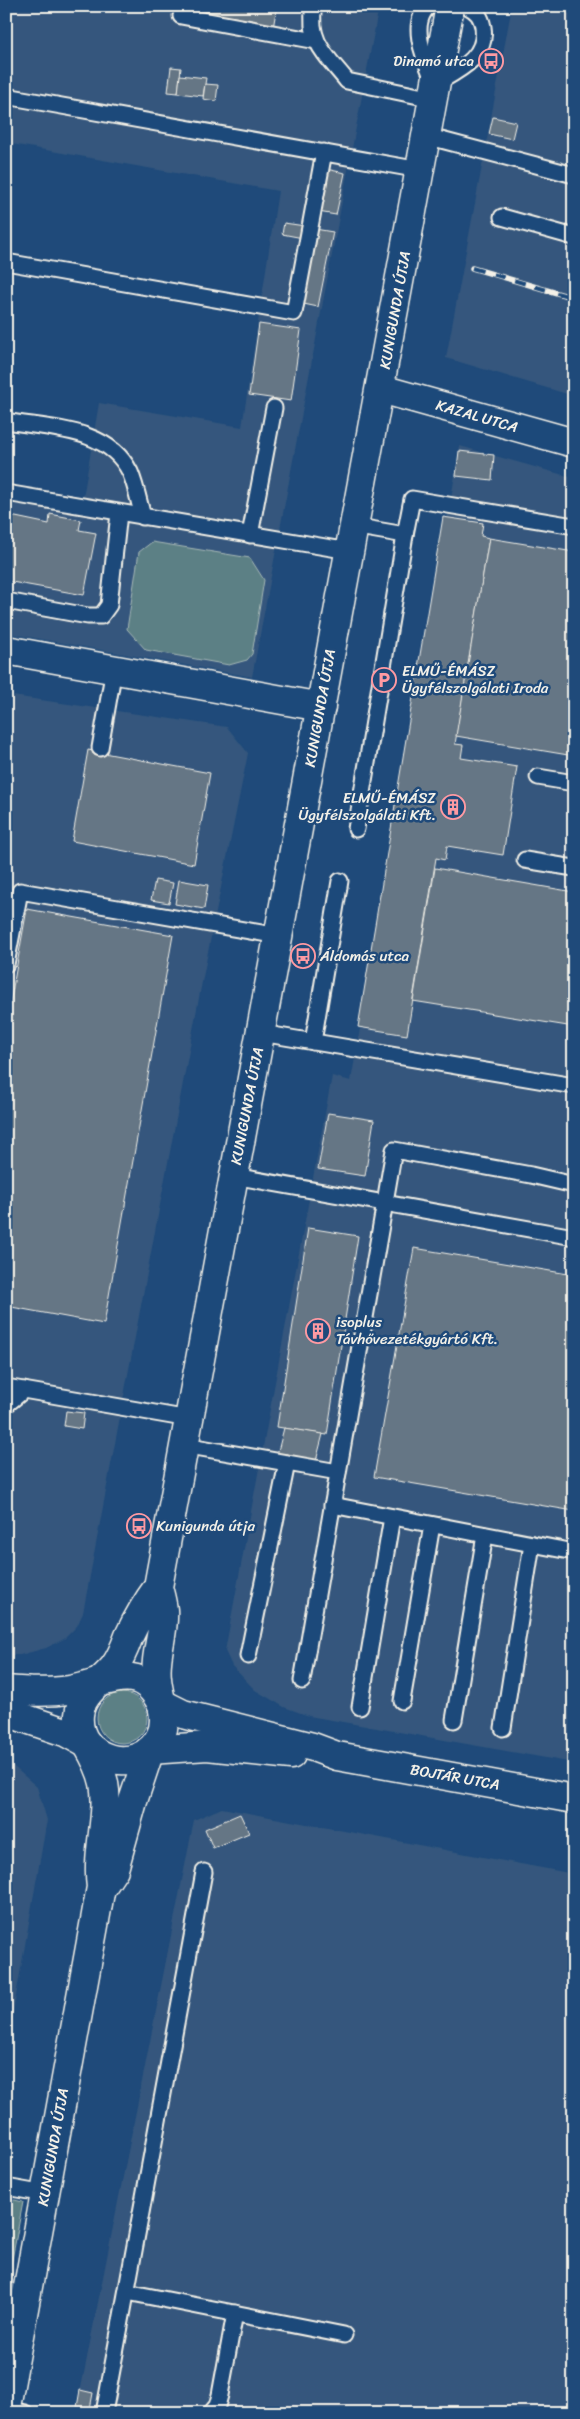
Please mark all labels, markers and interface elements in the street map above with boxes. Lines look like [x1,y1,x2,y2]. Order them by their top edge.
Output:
place label: Dinamó utca [393,48,474,74]
bus stop icon: Dinamó utca [478,48,504,74]
street label: KUNIGUNDA ÚTJA [372,249,418,371]
street label: KAZAL UTCA [433,392,521,440]
street label: KUNIGUNDA ÚTJA [297,647,343,769]
place label: ELMŰ-ÉMÁSZ Ügyfélszolgálati Iroda [402,658,549,701]
parking icon: ELMŰ-ÉMÁSZ Ügyfélszolgálati Iroda [371,667,397,693]
place label: ELMŰ-ÉMÁSZ Ügyfélszolgálati Kft. [298,785,436,828]
building icon: ELMŰ-ÉMÁSZ Ügyfélszolgálati Kft. [440,794,466,820]
bus stop icon: Áldomás utca [290,943,316,969]
place label: Áldomás utca [319,943,410,969]
street label: KUNIGUNDA ÚTJA [223,1045,271,1167]
place label: isoplus Távhővezetékgyártó Kft. [336,1309,498,1352]
building icon: isoplus Távhővezetékgyártó Kft. [305,1318,331,1344]
bus stop icon: Kunigunda útja [126,1513,152,1539]
place label: Kunigunda útja [156,1513,255,1539]
street label: BOJTÁR UTCA [408,1756,502,1798]
street label: KUNIGUNDA ÚTJA [30,2086,76,2208]

